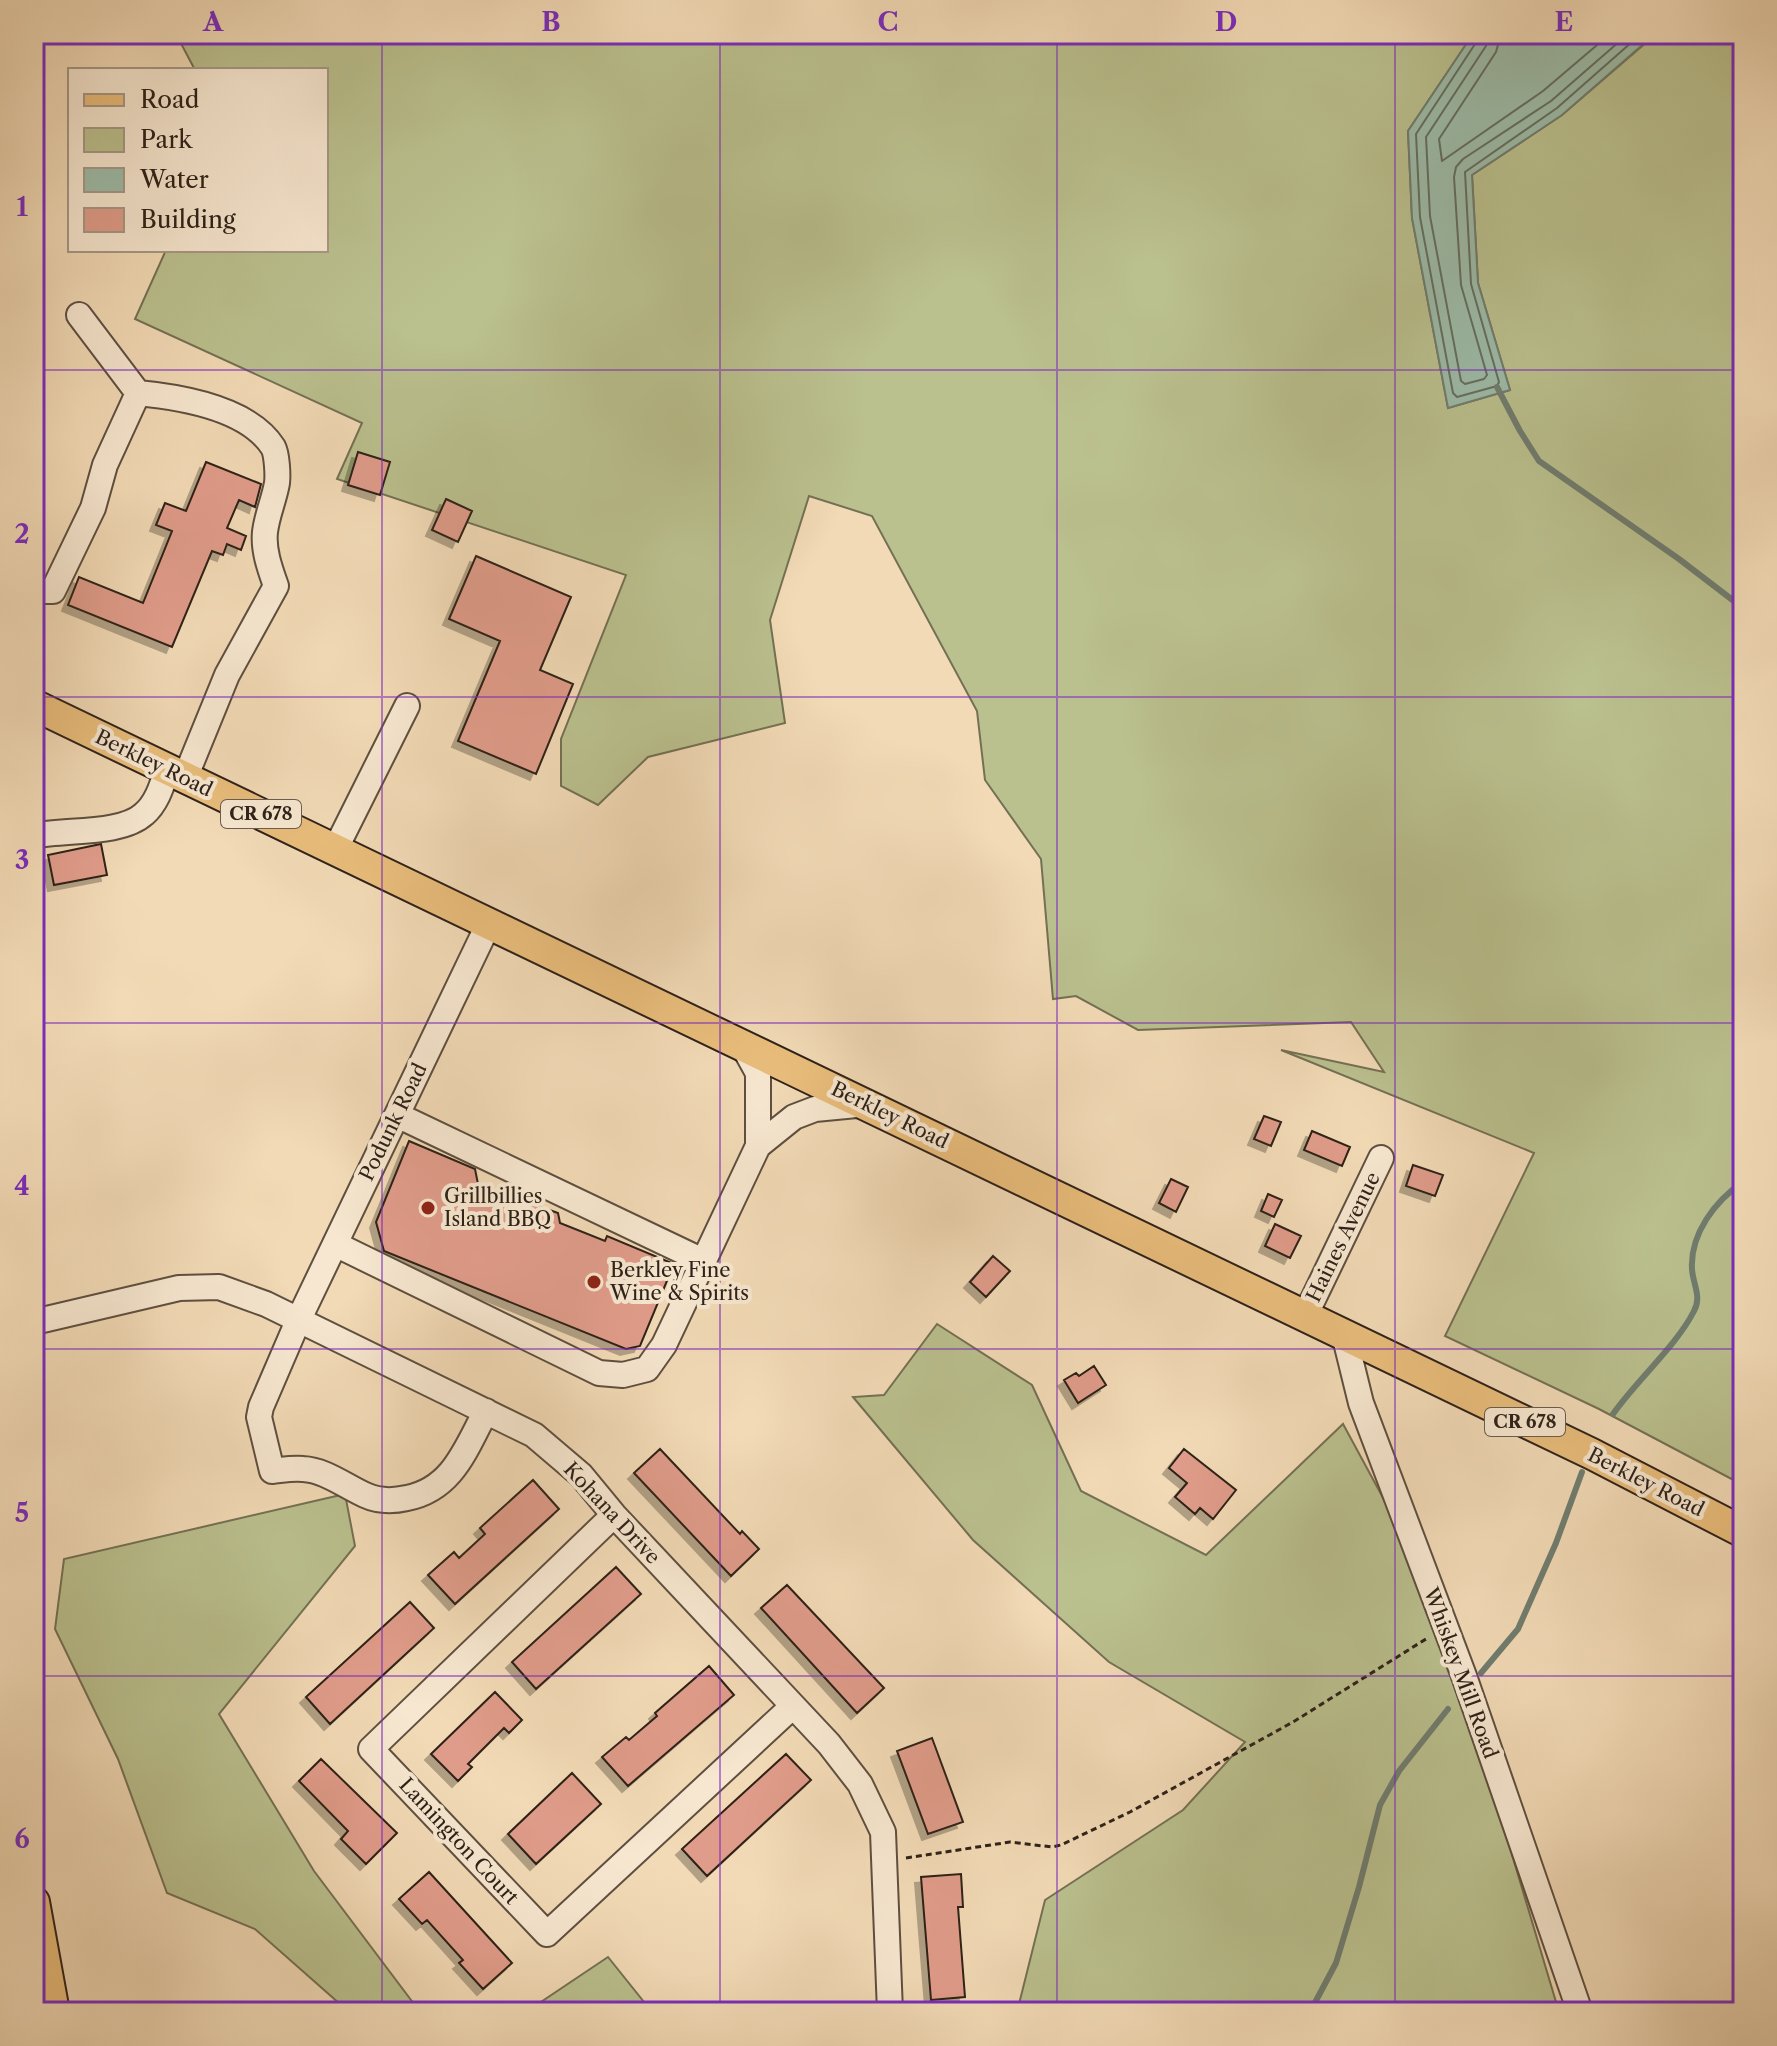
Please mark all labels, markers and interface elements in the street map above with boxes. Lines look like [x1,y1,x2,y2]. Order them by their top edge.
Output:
text: A [202,6,224,38]
text: B [541,6,561,38]
text: C [878,6,898,38]
text: D [1215,6,1237,38]
text: E [1555,6,1573,38]
legend [68,68,328,252]
text: Road [140,85,200,114]
text: Park [140,125,193,154]
text: Water [139,165,209,194]
text: 1 [16,191,28,223]
text: Building [140,205,236,234]
text: 2 [14,518,30,550]
street label: Berkley Road [92,724,216,802]
road number: CR 678 [221,800,301,828]
text: 3 [15,844,29,876]
street label: Podunk Road [354,1059,432,1185]
street label: Berkley Road [828,1076,952,1154]
street label: Haines Avenue [1301,1168,1385,1306]
text: 4 [14,1170,30,1202]
place label: Grillbillies Island BBQ [444,1184,551,1231]
marker: Grillbillies Island BBQ [419,1199,437,1217]
place label: Berkley Fine Wine & Spirits [609,1258,749,1305]
marker: Berkley Fine Wine & Spirits [585,1273,603,1291]
road number: CR 678 [1485,1408,1565,1436]
street label: Berkley Road [1584,1442,1708,1522]
street label: Kohana Drive [559,1457,665,1569]
text: 5 [15,1497,29,1529]
street label: Whiskey Mill Road [1419,1583,1503,1762]
street label: Lamington Court [394,1773,524,1909]
text: 6 [14,1823,30,1855]

